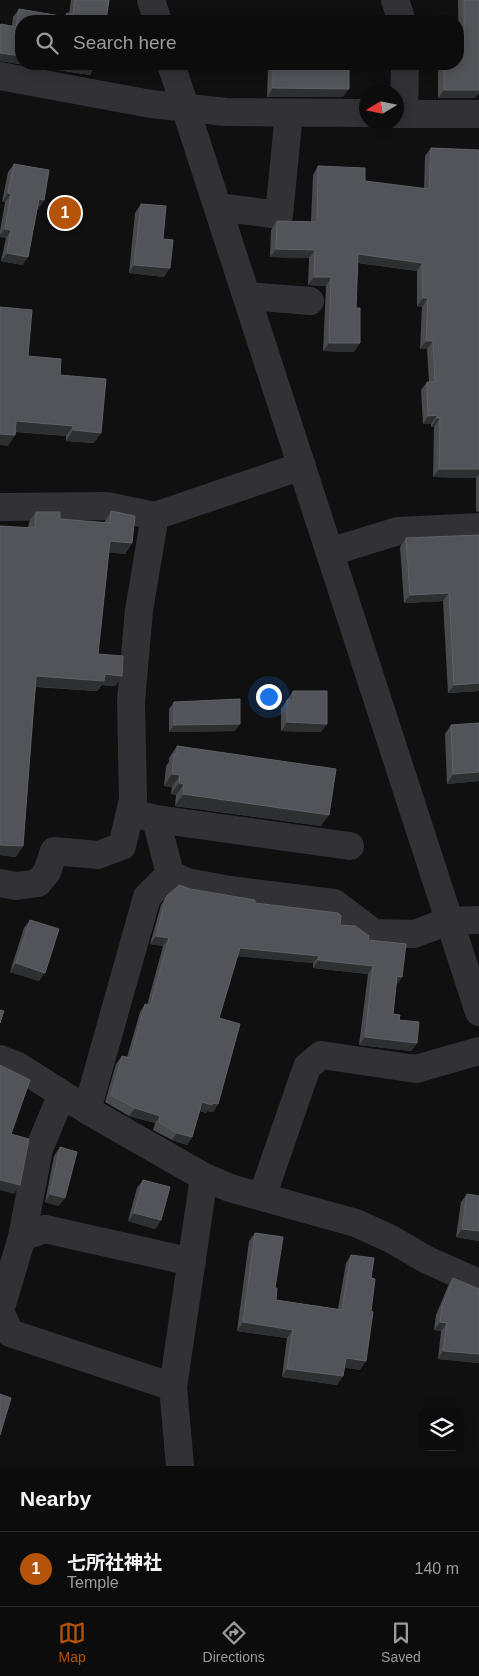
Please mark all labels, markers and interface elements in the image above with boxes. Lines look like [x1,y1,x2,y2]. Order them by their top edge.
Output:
search box [15,15,464,70]
icon: search [33,29,61,57]
text: Search here [73,32,177,53]
north arrow [359,85,404,130]
pin: 1 [49,194,81,232]
your location [256,684,282,710]
map controls [419,1406,464,1451]
button: layers [419,1406,464,1451]
text: Nearby [20,1487,91,1510]
text: 七所社神社 [67,1552,162,1573]
text: 1 [32,1560,40,1577]
text: 140 m [415,1560,459,1577]
text: Temple [67,1574,119,1591]
tab: Map [58,1619,86,1665]
tab: Directions [203,1619,265,1665]
tab: Saved [381,1619,421,1665]

